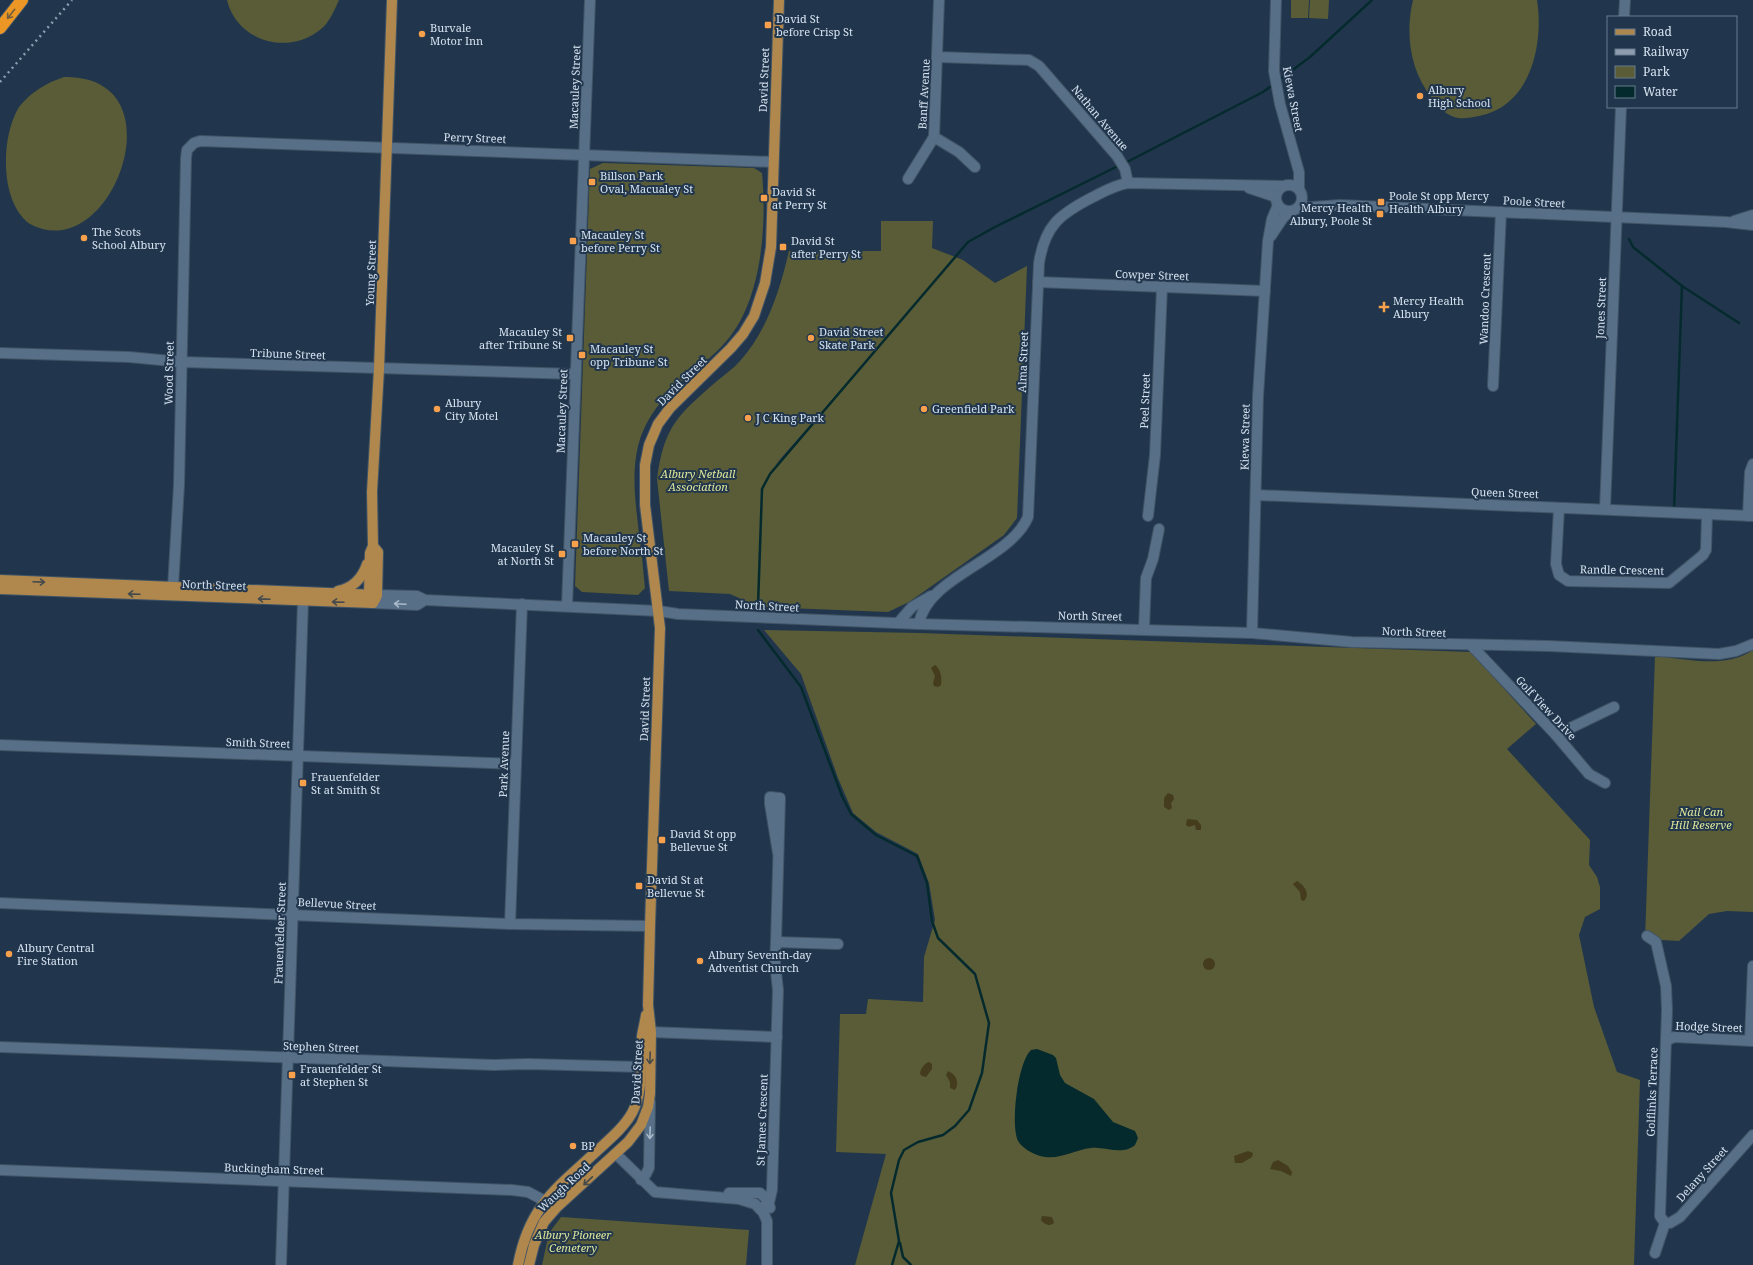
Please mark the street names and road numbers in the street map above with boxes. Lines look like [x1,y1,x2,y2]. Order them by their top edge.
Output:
street label: Macauley Street [566,45,583,129]
street label: David Street [755,47,772,112]
street label: Banff Avenue [914,58,933,130]
street label: Kiewa Street [1280,65,1307,133]
street label: Nathan Avenue [1069,82,1132,154]
street label: Perry Street [443,129,507,146]
street label: Poole Street [1503,192,1566,211]
street label: Young Street [362,240,379,307]
street label: Wandoo Crescent [1475,253,1494,345]
street label: Cowper Street [1115,266,1189,283]
street label: Jones Street [1592,277,1609,340]
street label: Alma Street [1014,331,1031,393]
street label: Wood Street [160,341,177,405]
street label: Tribune Street [250,345,326,362]
street label: David Street [654,352,710,409]
street label: Macauley Street [553,369,570,453]
street label: Peel Street [1136,373,1153,429]
street label: Kiewa Street [1236,404,1253,470]
street label: Queen Street [1471,484,1539,501]
street label: Randle Crescent [1580,561,1664,578]
street label: North Street [182,576,247,593]
street label: North Street [735,596,800,615]
street label: North Street [1058,607,1122,624]
street label: North Street [1382,623,1447,640]
street label: Golf View Drive [1513,672,1580,743]
street label: David Street [636,676,653,741]
street label: Park Avenue [495,730,512,798]
street label: Smith Street [226,734,291,751]
street label: Frauenfelder Street [270,881,289,984]
street label: Bellevue Street [297,894,377,913]
street label: Hodge Street [1675,1018,1743,1035]
street label: Stephen Street [283,1038,359,1055]
street label: David Street [627,1039,646,1105]
street label: Golflinks Terrace [1642,1047,1661,1137]
street label: St James Crescent [752,1074,771,1166]
street label: Delany Street [1673,1143,1731,1205]
street label: Waugh Road [534,1158,593,1215]
street label: Buckingham Street [224,1159,324,1178]

